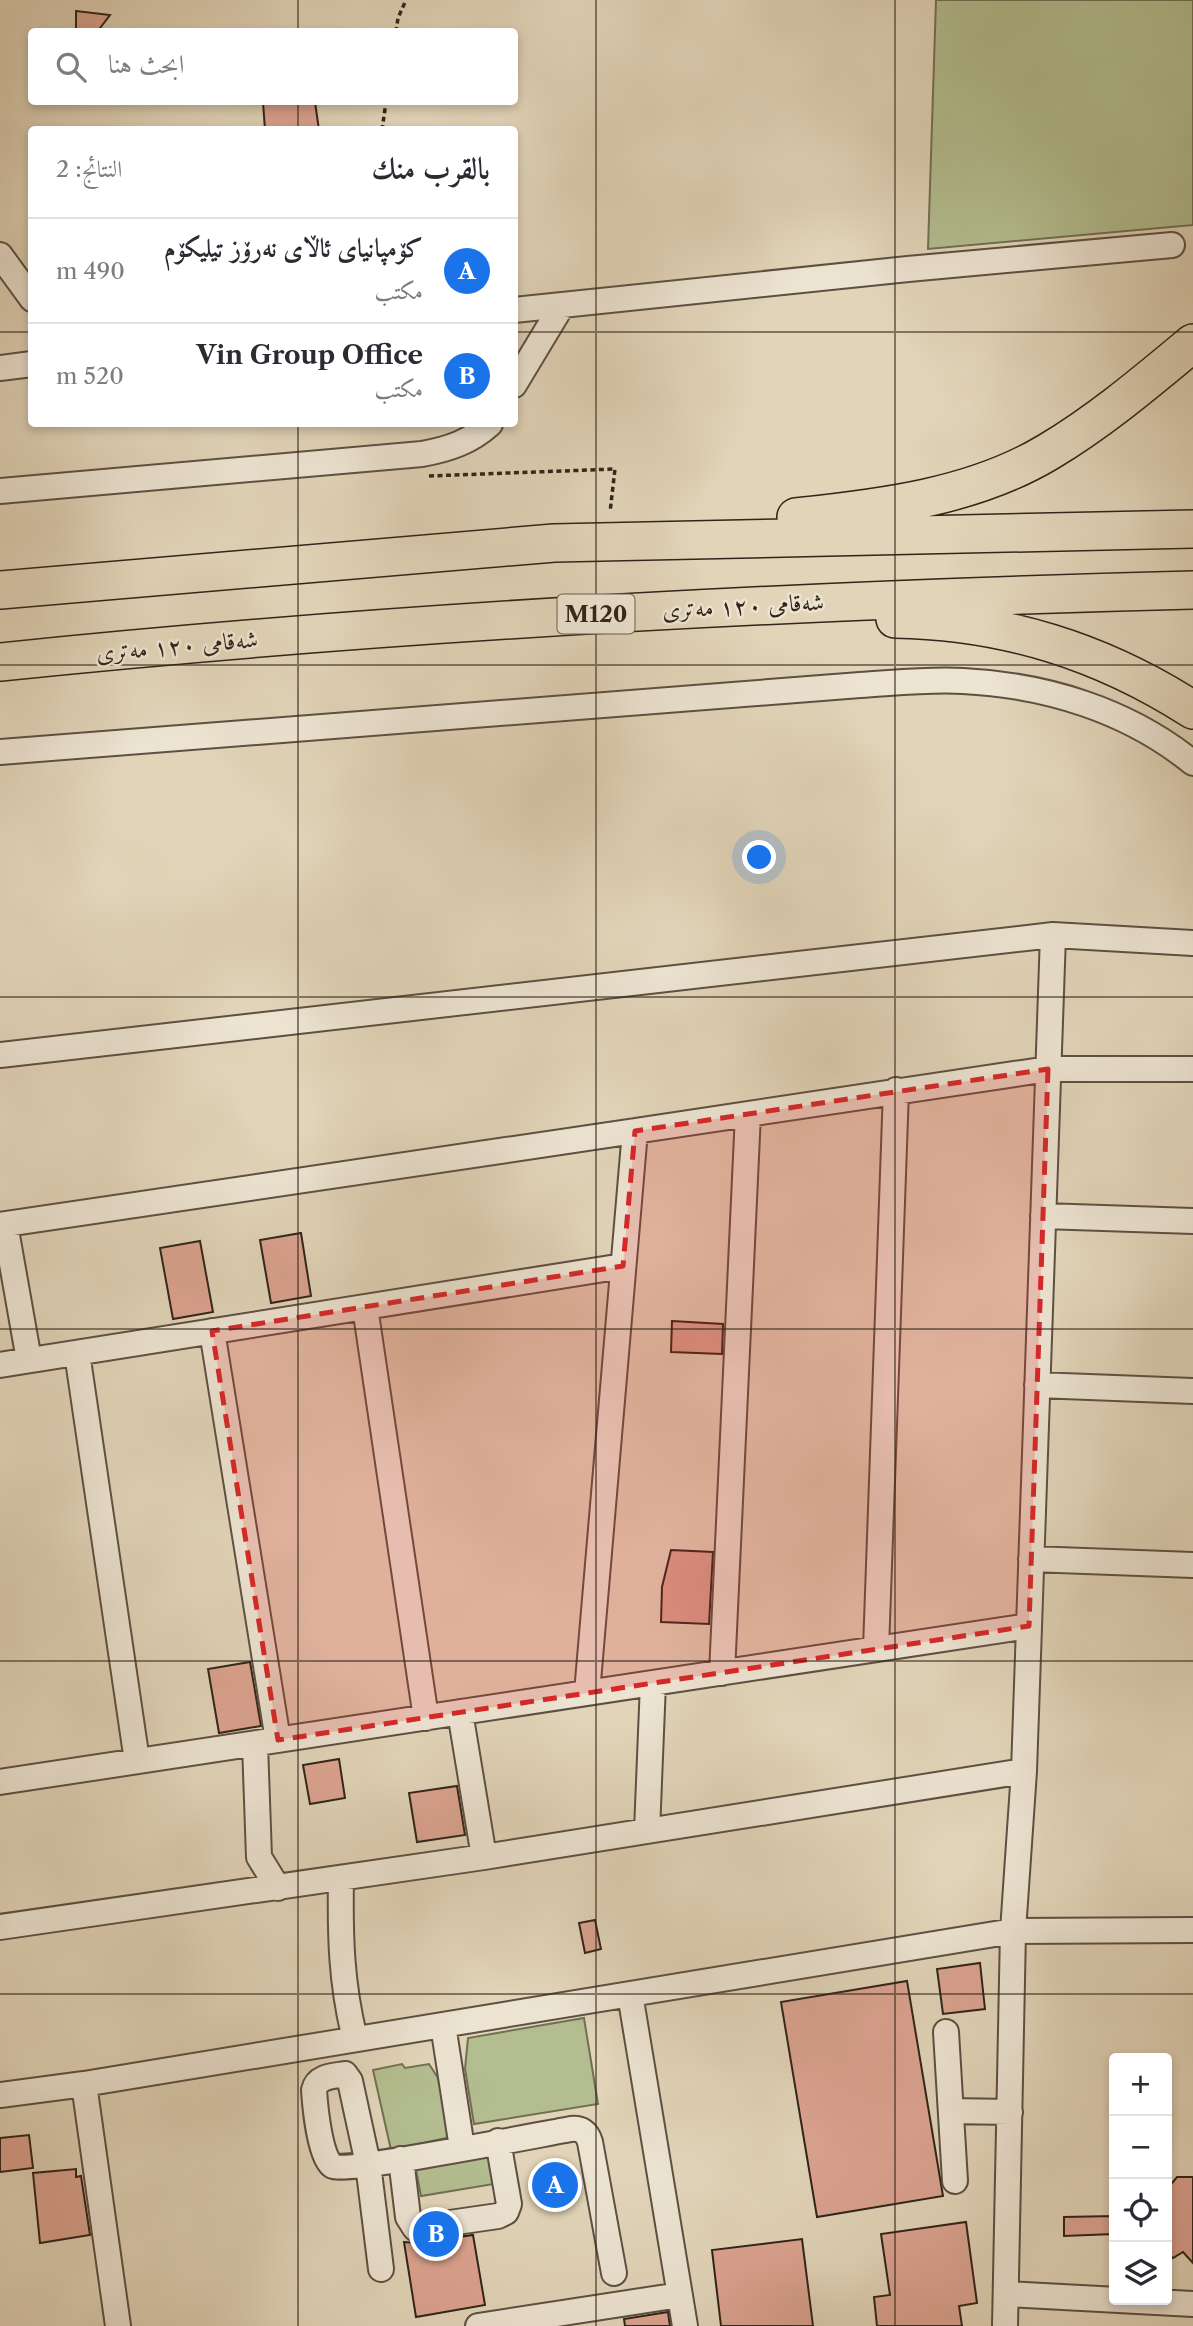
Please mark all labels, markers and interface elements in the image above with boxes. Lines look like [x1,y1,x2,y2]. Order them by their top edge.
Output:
search box [28,28,518,105]
icon: search [52,48,90,86]
text: ابحث هنا [108,48,184,80]
text: بالقرب منك [372,150,490,187]
text: النتائج: 2 [56,155,122,183]
text: كۆمپانیای ئاڵای نه‌رۆز تیلیكۆم [164,232,423,264]
text: 490 m [56,257,125,285]
text: A [458,257,476,285]
text: مكتب [375,277,423,305]
text: Vin Group Office [196,339,423,371]
text: 520 m [56,362,124,390]
text: B [458,362,476,390]
text: مكتب [375,375,423,403]
street label: شەقامی ١٢٠ مەتری [661,587,825,624]
road number: M120 [558,594,634,634]
street label: شەقامی ١٢٠ مەتری [95,624,259,667]
your location [742,840,776,874]
map controls [1109,2053,1172,2305]
button: + [1109,2053,1172,2116]
button: − [1109,2116,1172,2179]
pin: A [532,2159,578,2211]
button: locate [1109,2179,1172,2242]
pin: B [413,2208,459,2260]
button: layers [1109,2242,1172,2305]

